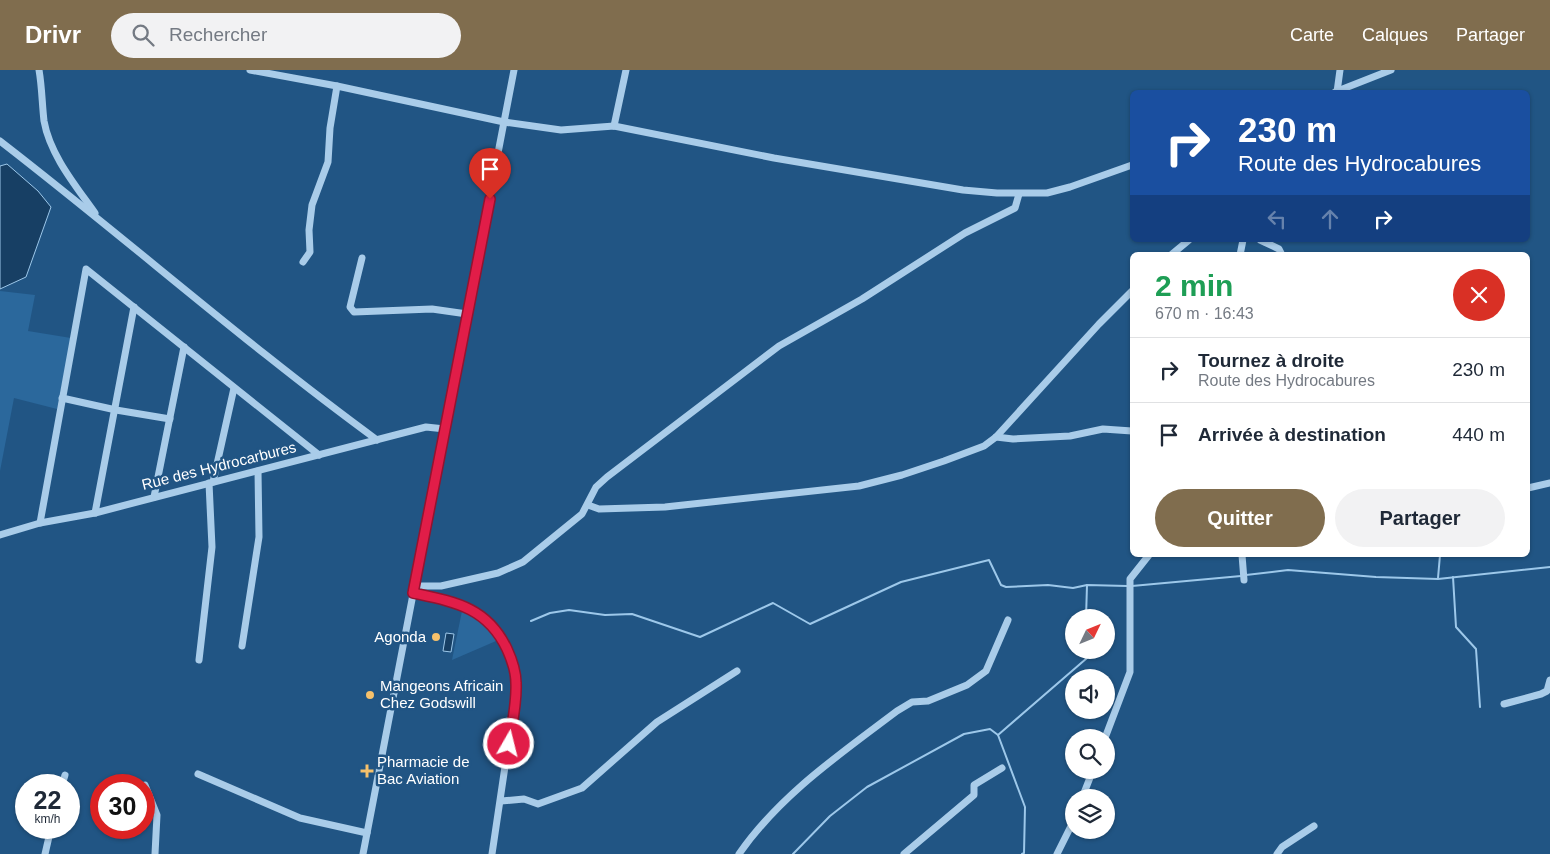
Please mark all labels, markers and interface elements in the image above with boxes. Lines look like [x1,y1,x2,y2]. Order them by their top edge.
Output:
search box [111,13,461,58]
text: Drivr [25,21,81,48]
icon: search [129,21,157,49]
text: Rechercher [169,24,267,45]
text: Carte [1290,25,1334,45]
text: Calques [1362,25,1428,45]
text: Partager [1456,25,1525,45]
icon: right [1155,110,1220,175]
text: 230 m [1238,110,1337,149]
pin [469,148,511,199]
text: Route des Hydrocabures [1238,151,1481,176]
icon: arrive [476,155,504,183]
icon: left [1263,205,1291,233]
icon: ahead [1316,205,1344,233]
icon: right [1369,205,1397,233]
text: 2 min [1155,269,1233,302]
button: close [1453,269,1505,321]
text: 670 m · 16:43 [1155,305,1254,322]
text: Tournez à droite [1198,350,1344,371]
icon: right [1155,356,1183,384]
text: 230 m [1452,359,1505,380]
text: Route des Hydrocabures [1198,372,1375,389]
icon: arrive [1155,421,1183,449]
text: Arrivée à destination [1198,424,1386,445]
text: 440 m [1452,424,1505,445]
street label: Rue des Hydrocarbures [140,438,298,493]
button: Quitter [1155,489,1325,547]
button: Partager [1335,489,1505,547]
north arrow [1065,609,1115,659]
map controls [1065,609,1115,839]
place label: Agonda [374,628,427,645]
marker: Agonda [430,631,442,643]
button: sound [1065,669,1115,719]
place label: Mangeons Africain Chez Godswill [380,677,503,711]
marker: Mangeons Africain Chez Godswill [364,689,376,701]
position arrow [482,717,534,769]
button: search [1065,729,1115,779]
place label: Pharmacie de Bac Aviation [377,753,470,787]
marker: Pharmacie de Bac Aviation [361,765,373,777]
speed limit sign: 30 [90,774,155,839]
text: 22 [34,786,61,814]
button: layers [1065,789,1115,839]
text: km/h [34,812,61,826]

